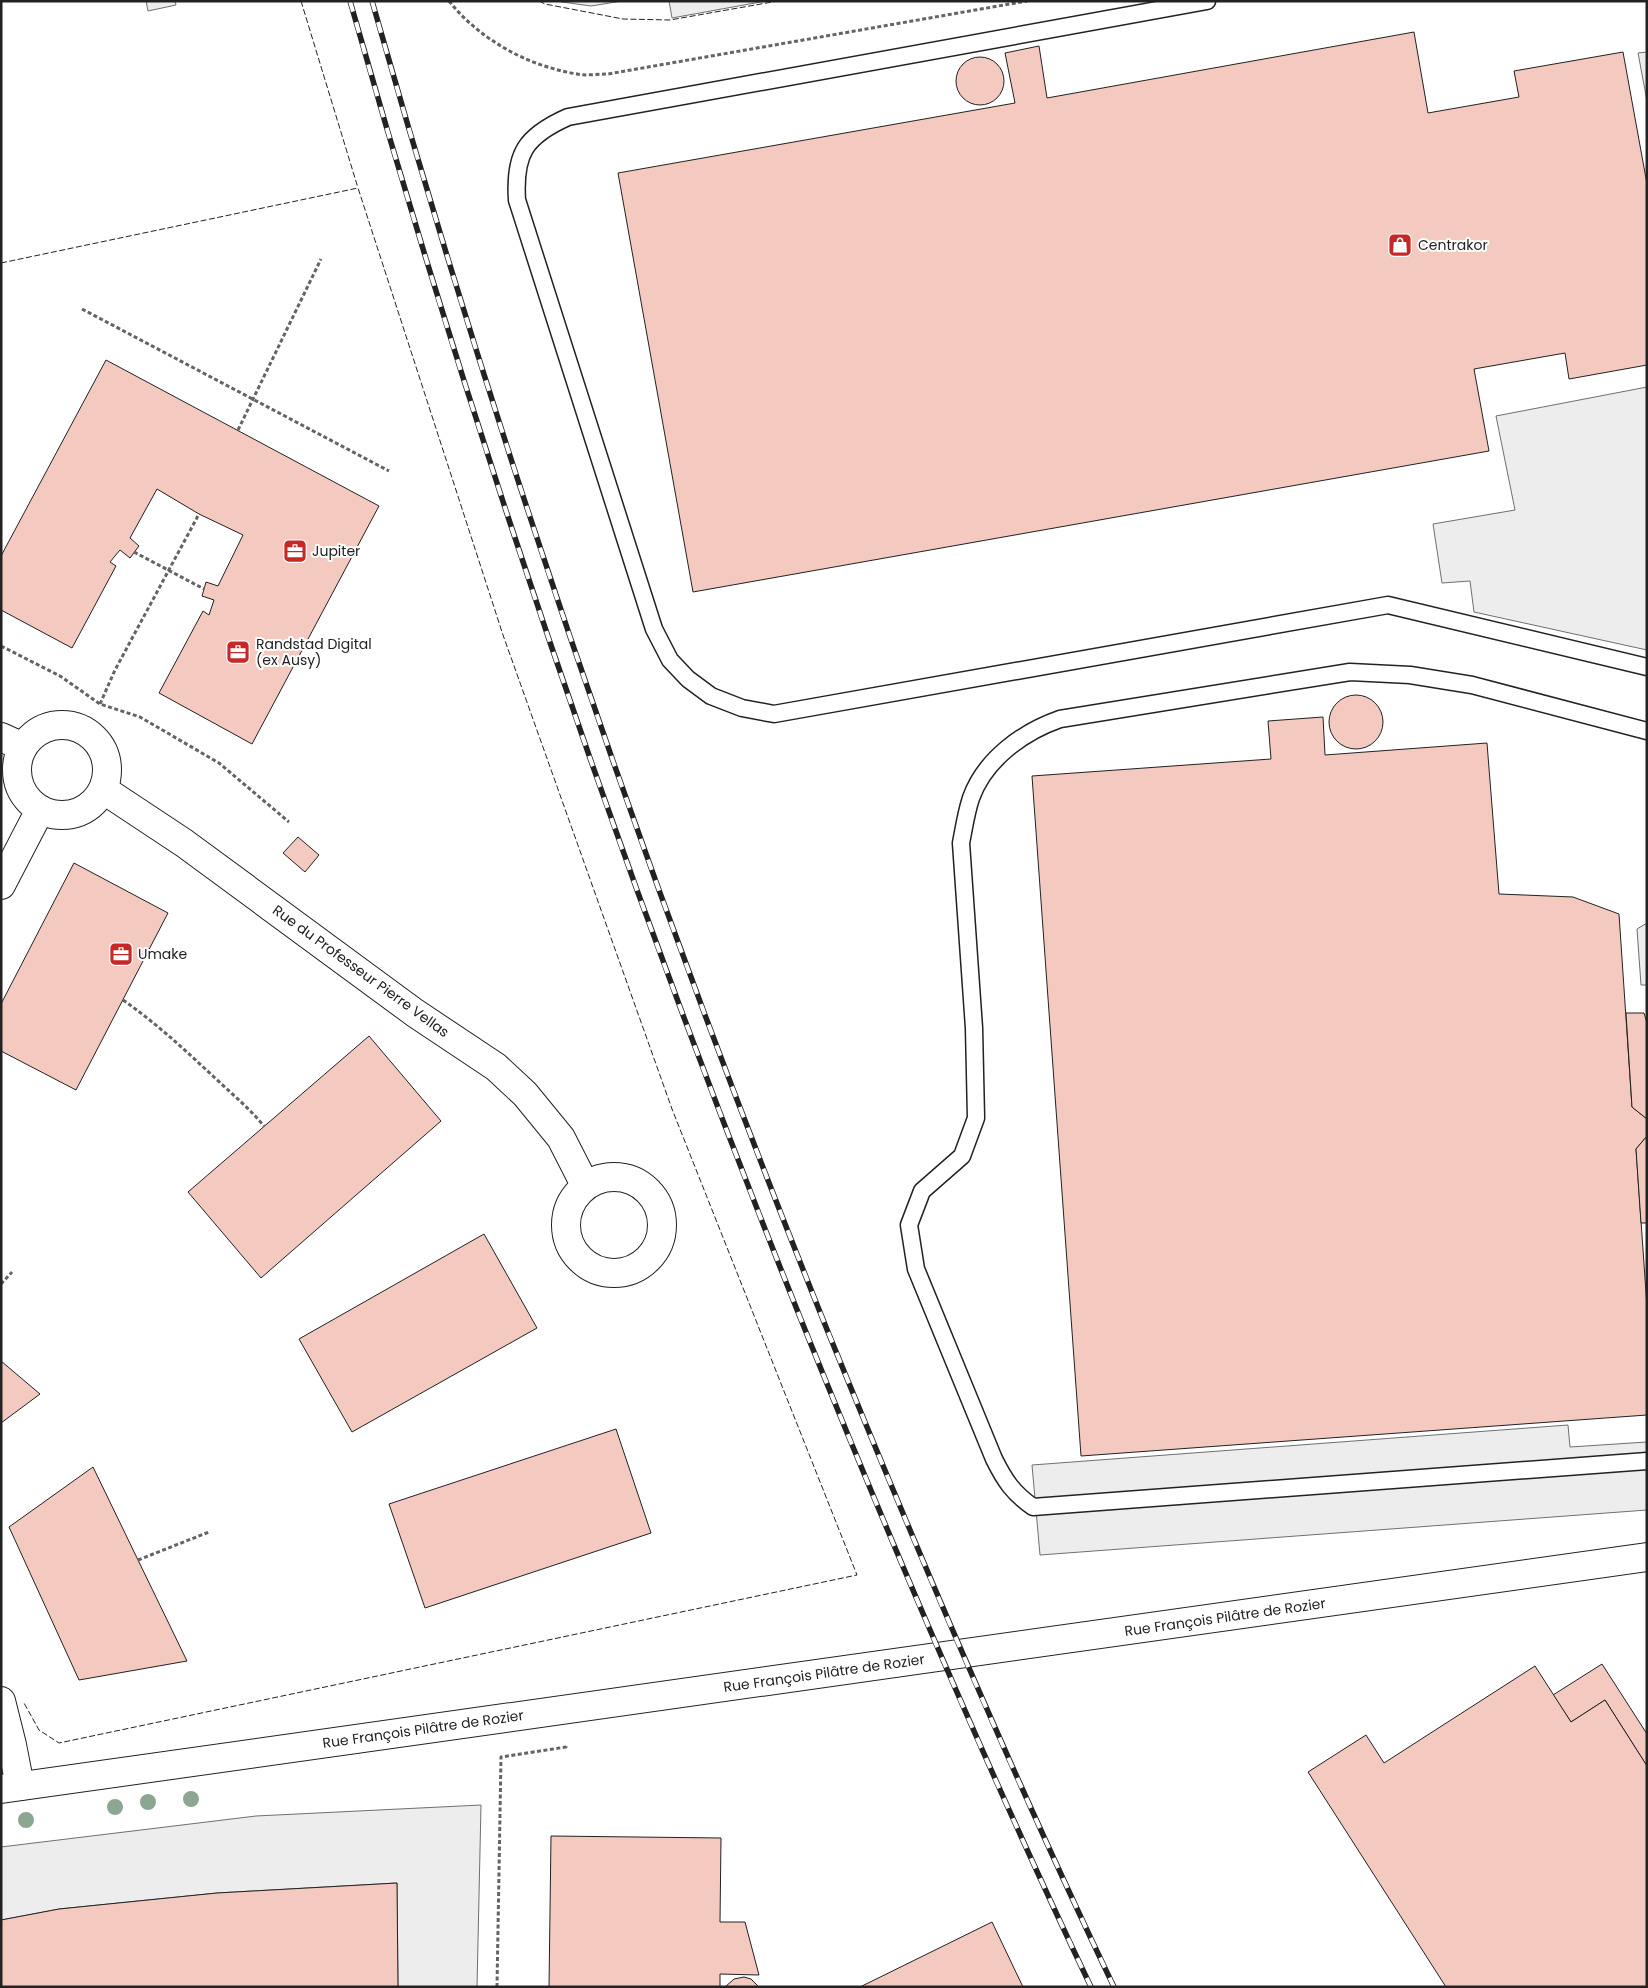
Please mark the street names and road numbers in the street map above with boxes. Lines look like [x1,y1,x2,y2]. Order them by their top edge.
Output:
street label: Rue du Professeur Pierre Vellas [269,900,453,1042]
street label: Rue François Pilâtre de Rozier [1123,1593,1327,1641]
street label: Rue François Pilâtre de Rozier [722,1649,926,1697]
street label: Rue François Pilâtre de Rozier [321,1705,525,1753]

